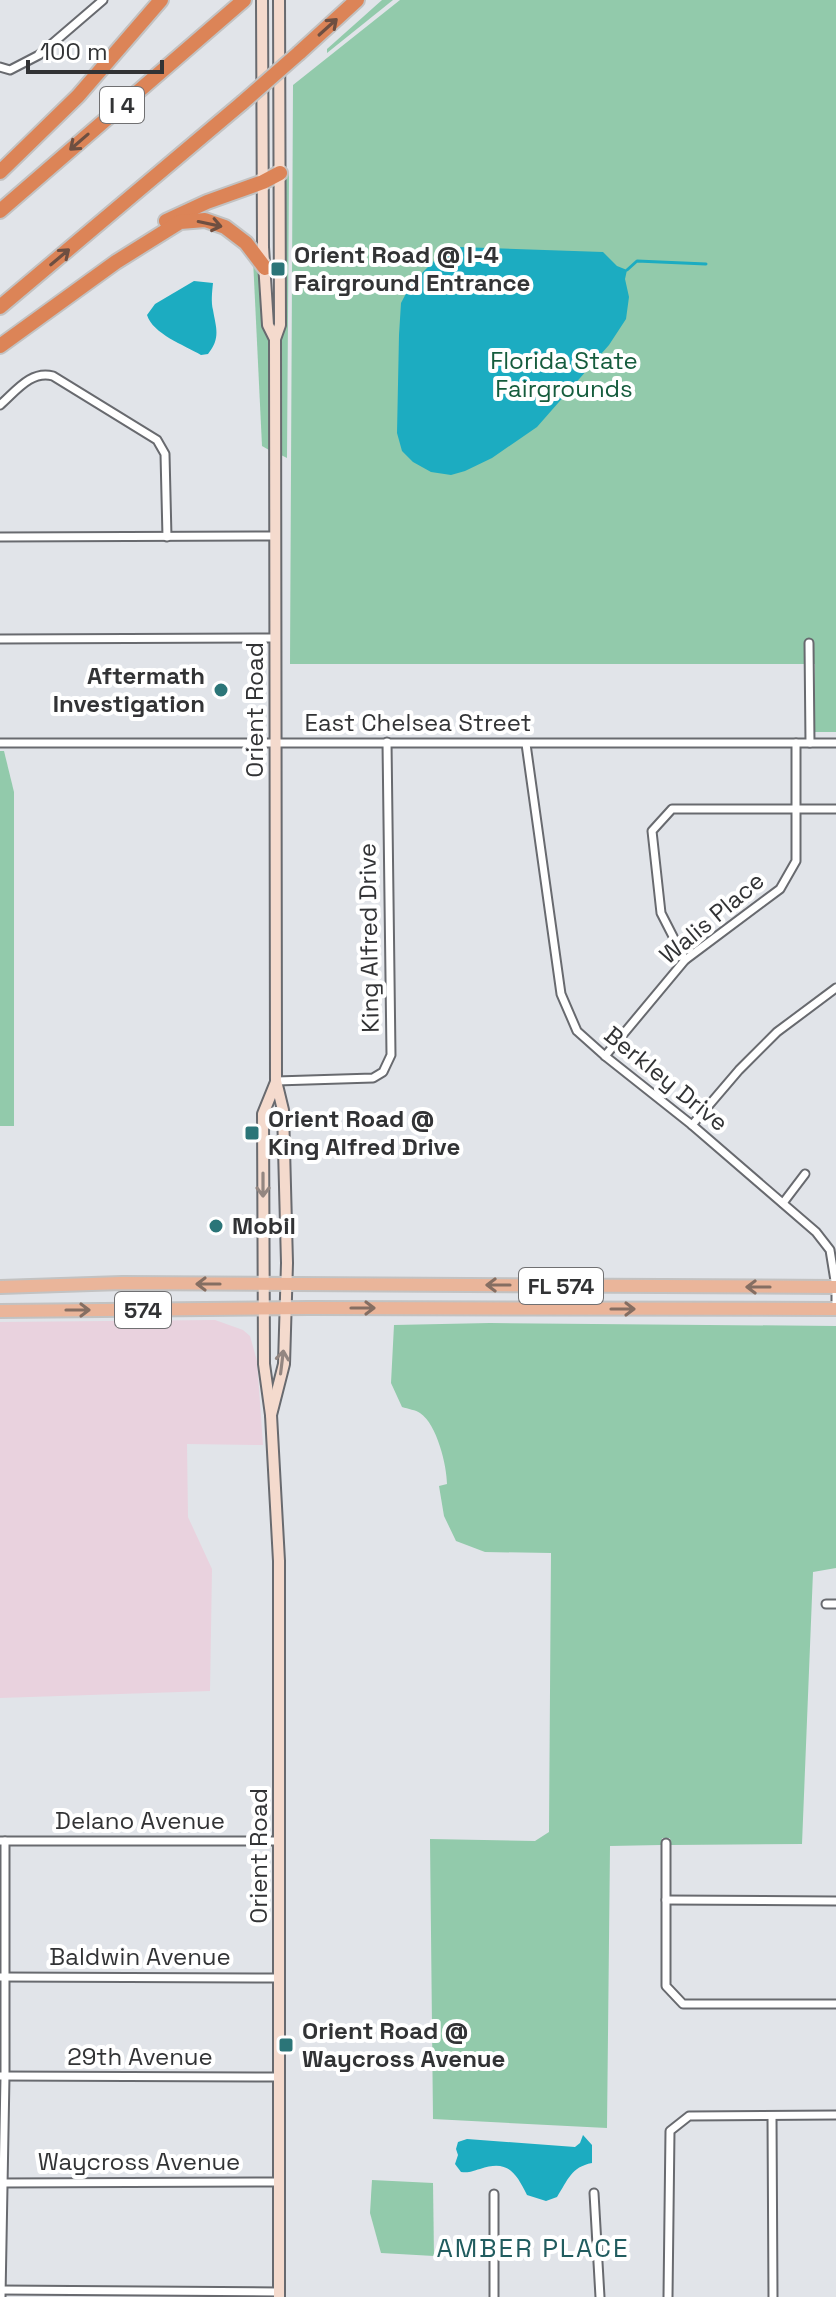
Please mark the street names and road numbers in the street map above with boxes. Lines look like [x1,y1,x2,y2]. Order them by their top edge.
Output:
road number: I 4 [100,87,144,123]
street label: Orient Road [239,642,270,778]
street label: East Chelsea Street [304,707,532,738]
street label: King Alfred Drive [351,843,386,1033]
street label: Walis Place [653,865,770,970]
street label: Berkley Drive [598,1019,735,1138]
road number: FL 574 [519,1268,603,1304]
road number: 574 [115,1292,171,1328]
street label: Orient Road [243,1788,274,1924]
street label: Delano Avenue [55,1805,225,1836]
street label: Baldwin Avenue [49,1941,231,1972]
street label: 29th Avenue [67,2041,213,2072]
street label: Waycross Avenue [38,2146,240,2177]

